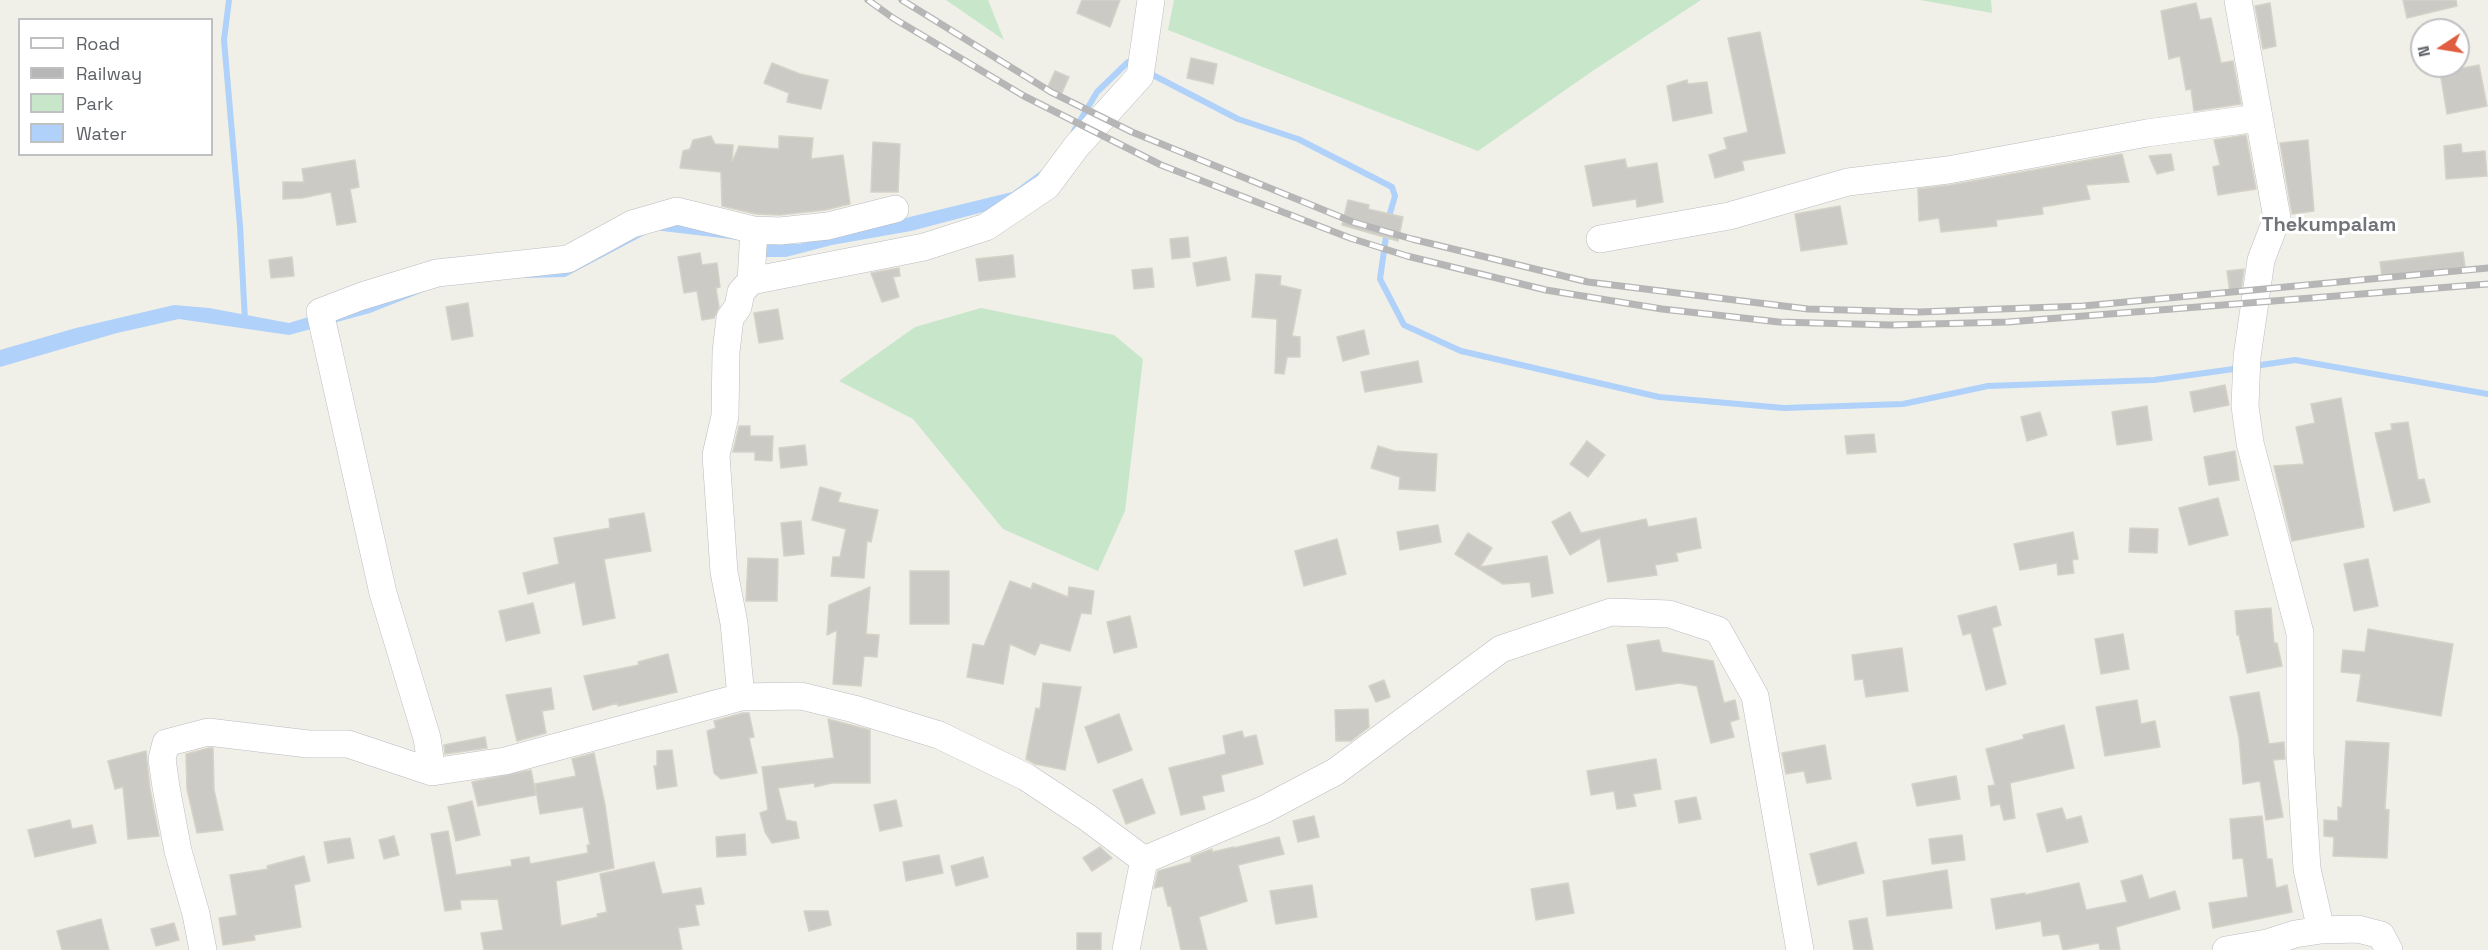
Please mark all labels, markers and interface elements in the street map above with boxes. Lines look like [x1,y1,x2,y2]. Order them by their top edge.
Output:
legend [18,18,213,156]
north arrow [2410,18,2470,78]
text: Road [76,32,120,55]
text: N [2412,44,2435,59]
text: Railway [76,62,142,85]
text: Park [76,92,113,115]
text: Water [76,122,127,145]
district label: Thekumpalam [2262,214,2396,238]

